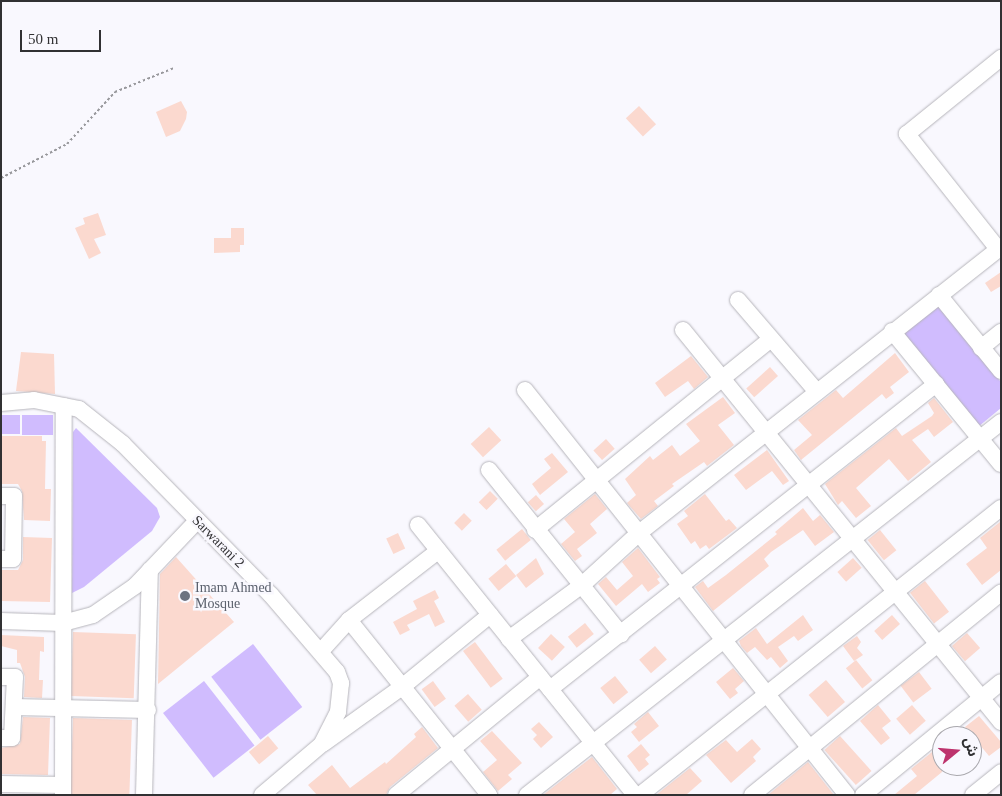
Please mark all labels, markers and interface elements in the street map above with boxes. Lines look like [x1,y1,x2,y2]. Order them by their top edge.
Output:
scale bar [22,20,104,52]
text: 50 m [28,31,58,47]
street label: Sarwarani 2 [188,512,248,572]
place label: Imam Ahmed Mosque [195,580,272,612]
marker: Imam Ahmed Mosque [179,590,191,602]
north arrow [932,726,982,776]
text: ش [961,735,981,758]

